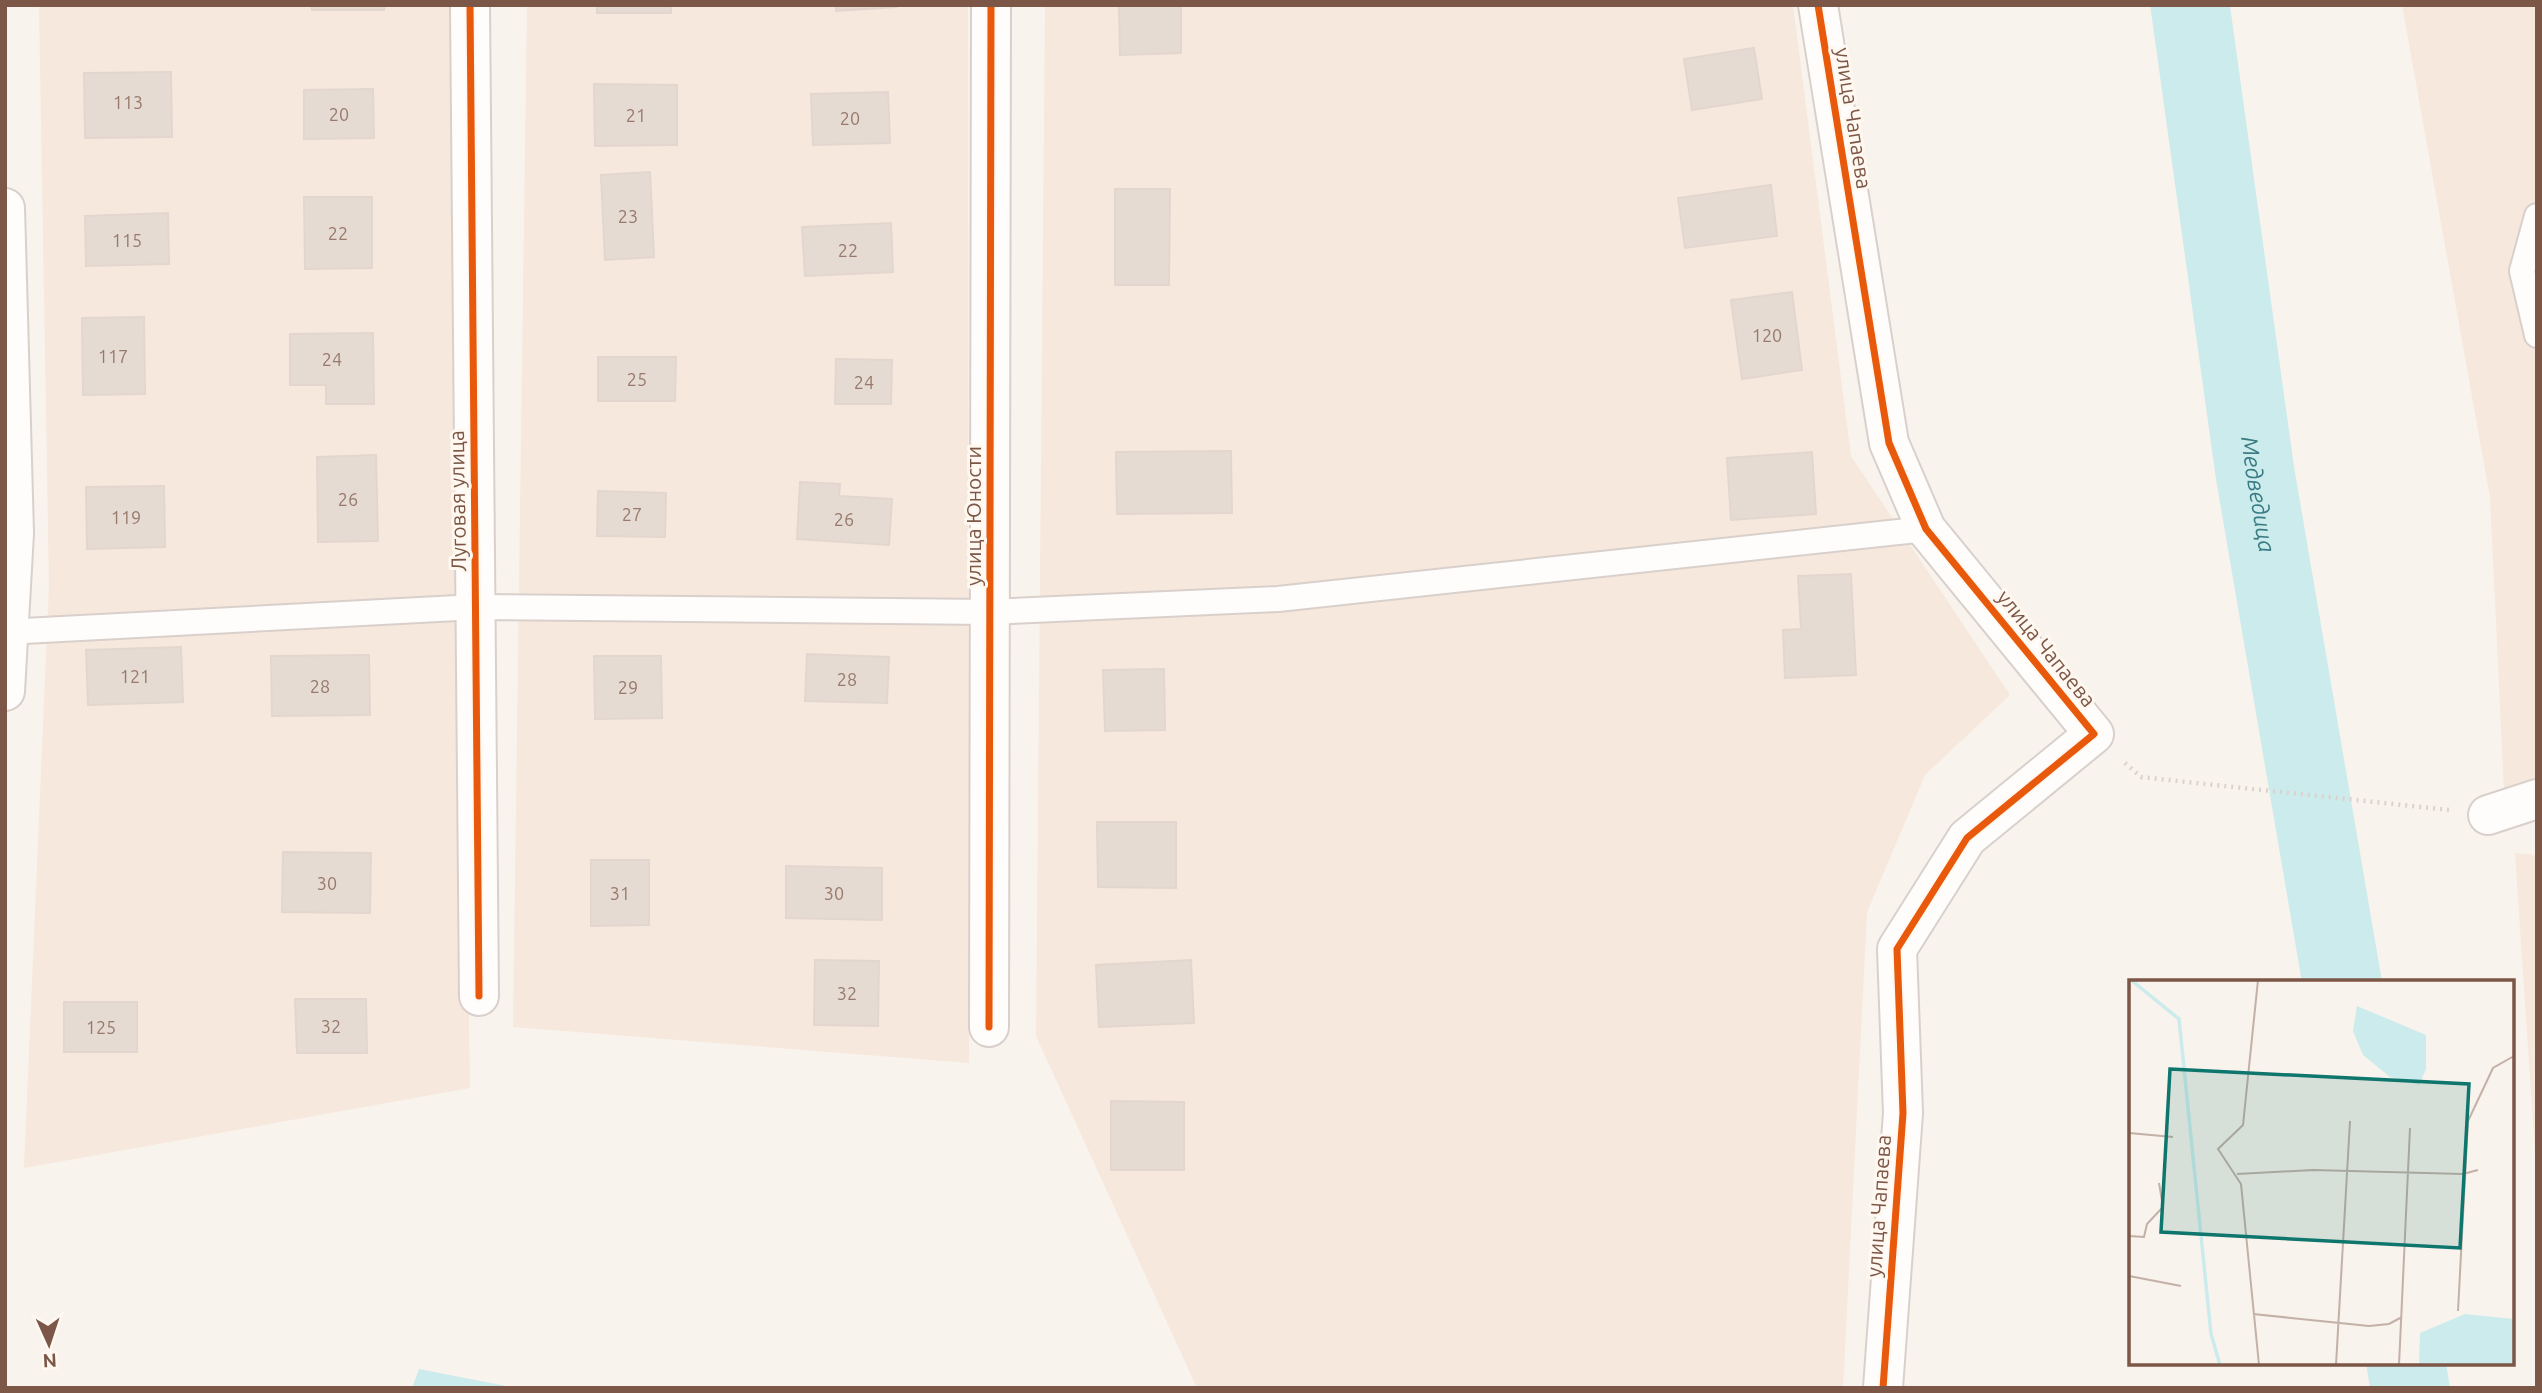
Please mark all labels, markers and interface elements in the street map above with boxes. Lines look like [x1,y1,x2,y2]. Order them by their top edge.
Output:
street label: улица Чапаева [1831,46,1877,190]
house number: 113 [113,92,143,112]
house number: 20 [329,104,349,124]
house number: 21 [626,105,646,125]
house number: 20 [840,108,860,128]
house number: 23 [618,206,638,226]
house number: 22 [328,223,348,243]
house number: 115 [112,230,142,250]
house number: 22 [838,240,858,260]
house number: 120 [1752,325,1782,345]
house number: 117 [98,346,128,366]
house number: 24 [322,349,342,369]
house number: 25 [627,369,647,389]
house number: 24 [854,372,874,392]
street label: Луговая улица [444,430,470,572]
water label: Медведица [2238,434,2281,554]
street label: улица Юности [961,446,985,586]
house number: 26 [338,489,358,509]
house number: 27 [622,504,642,524]
house number: 119 [111,507,141,527]
house number: 26 [834,509,854,529]
street label: улица Чапаева [1993,585,2101,711]
house number: 121 [120,666,150,686]
house number: 28 [837,669,857,689]
house number: 28 [310,676,330,696]
house number: 29 [618,677,638,697]
house number: 30 [317,873,337,893]
house number: 31 [610,883,630,903]
house number: 30 [824,883,844,903]
inset map [2129,980,2514,1365]
house number: 32 [837,983,857,1003]
house number: 32 [321,1016,341,1036]
house number: 125 [86,1017,116,1037]
street label: улица Чапаева [1861,1134,1895,1278]
north arrow [14,1309,84,1379]
text: N [42,1350,58,1372]

